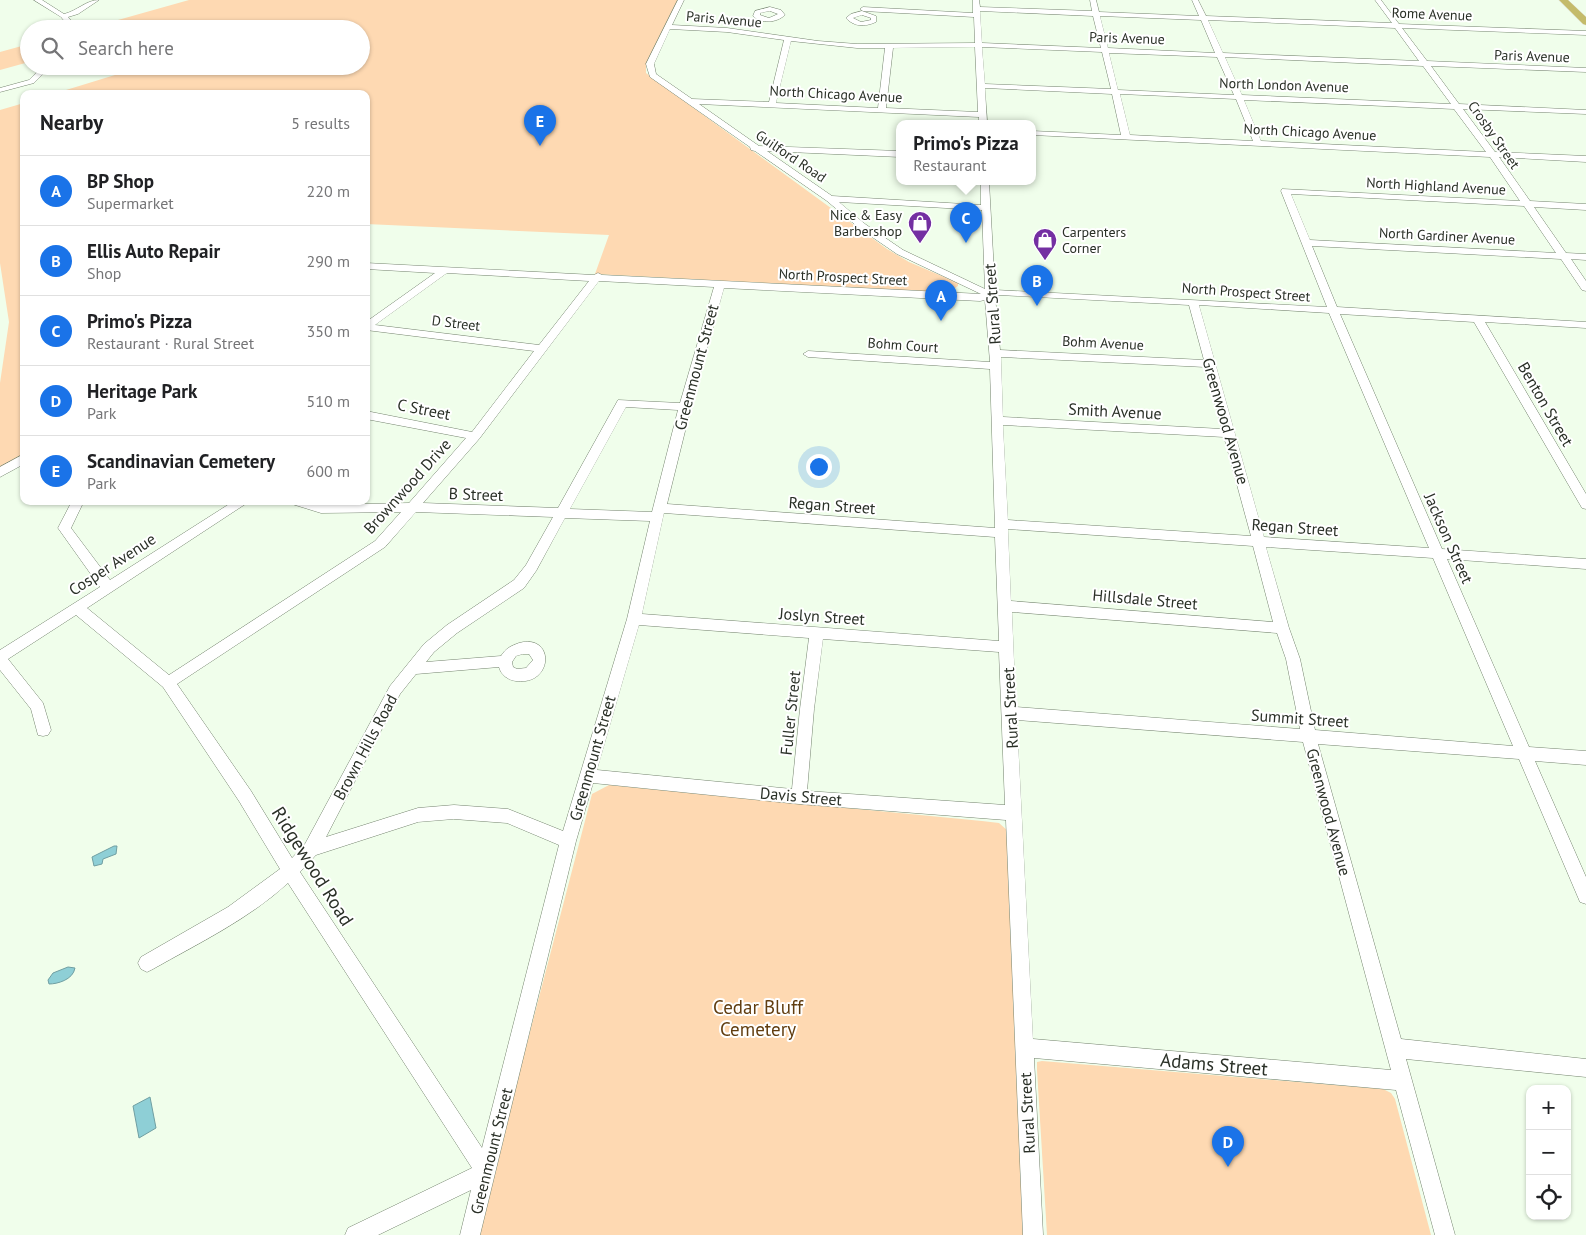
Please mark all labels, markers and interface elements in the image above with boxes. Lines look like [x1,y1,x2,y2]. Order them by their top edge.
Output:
street label: Rome Avenue [1391,4,1473,24]
street label: Paris Avenue [686,7,762,31]
search box [20,20,370,75]
street label: Paris Avenue [1089,28,1165,48]
icon: search [38,34,66,62]
text: Search here [78,36,174,60]
street label: Paris Avenue [1494,46,1570,66]
street label: North London Avenue [1219,74,1349,96]
street label: North Chicago Avenue [769,82,903,106]
street label: Crosby Street [1464,98,1524,173]
pin: E [524,105,556,146]
text: Nearby [40,109,103,136]
text: 5 results [291,113,350,133]
popup [896,120,1036,185]
street label: North Chicago Avenue [1243,120,1377,144]
street label: Guilford Road [752,126,830,186]
text: Primo's Pizza [913,131,1019,155]
text: Restaurant [913,155,987,175]
text: BP Shop [87,169,154,193]
street label: North Highland Avenue [1366,173,1506,199]
text: A [51,181,61,201]
text: 220 m [307,181,350,201]
text: Supermarket [87,193,174,213]
pin: C [950,202,982,243]
place label: Nice & Easy Barbershop [830,206,902,240]
shop icon: Nice & Easy Barbershop [907,210,933,244]
place label: Carpenters Corner [1062,223,1126,257]
street label: North Gardiner Avenue [1378,223,1516,249]
shop icon: Carpenters Corner [1032,227,1058,261]
text: Ellis Auto Repair [87,239,220,263]
text: B [51,251,61,271]
text: 290 m [307,251,350,271]
street label: Rural Street [979,262,1005,345]
text: Shop [87,263,121,283]
street label: North Prospect Street [778,265,908,289]
pin: B [1021,265,1053,306]
street label: North Prospect Street [1181,279,1311,305]
pin: A [925,280,957,321]
street label: Greenmount Street [670,301,723,432]
text: Primo's Pizza [87,309,192,333]
street label: D Street [431,311,481,335]
text: C [52,321,60,341]
text: 350 m [307,321,350,341]
street label: Bohm Avenue [1062,332,1144,354]
text: Restaurant · Rural Street [87,333,254,353]
street label: Bohm Court [867,334,939,356]
street label: Greenwood Avenue [1198,355,1254,487]
street label: Benton Street [1514,358,1578,450]
text: Heritage Park [87,379,197,403]
text: D [51,391,61,411]
text: 510 m [307,391,350,411]
street label: C Street [396,394,453,424]
street label: Smith Avenue [1068,399,1162,423]
text: Park [87,403,116,423]
street label: Brownwood Drive [359,434,455,538]
text: Scandinavian Cemetery [87,449,275,473]
your location [806,454,832,480]
text: E [52,461,60,481]
text: 600 m [307,461,350,481]
text: Park [87,473,116,493]
street label: B Street [448,483,504,505]
street label: Jackson Street [1420,489,1478,587]
street label: Regan Street [788,492,877,518]
street label: Regan Street [1251,514,1340,540]
street label: Cosper Avenue [65,528,159,600]
street label: Hillsdale Street [1092,584,1199,614]
street label: Joslyn Street [777,603,866,629]
street label: Rural Street [998,666,1022,749]
street label: Fuller Street [776,669,804,756]
street label: Brown Hills Road [329,691,401,803]
street label: Greenmount Street [565,692,620,823]
street label: Summit Street [1250,705,1350,731]
street label: Greenwood Avenue [1302,746,1356,878]
street label: Davis Street [759,782,843,810]
street label: Ridgewood Road [267,802,359,930]
park label: Cedar Bluff Cemetery [713,995,804,1041]
street label: Adams Street [1159,1047,1269,1081]
street label: Rural Street [1015,1071,1039,1154]
street label: Greenmount Street [466,1085,517,1216]
map controls [1526,1085,1571,1220]
button: + [1526,1085,1571,1130]
pin: D [1212,1126,1244,1167]
button: − [1526,1130,1571,1175]
button: locate [1526,1175,1571,1220]

